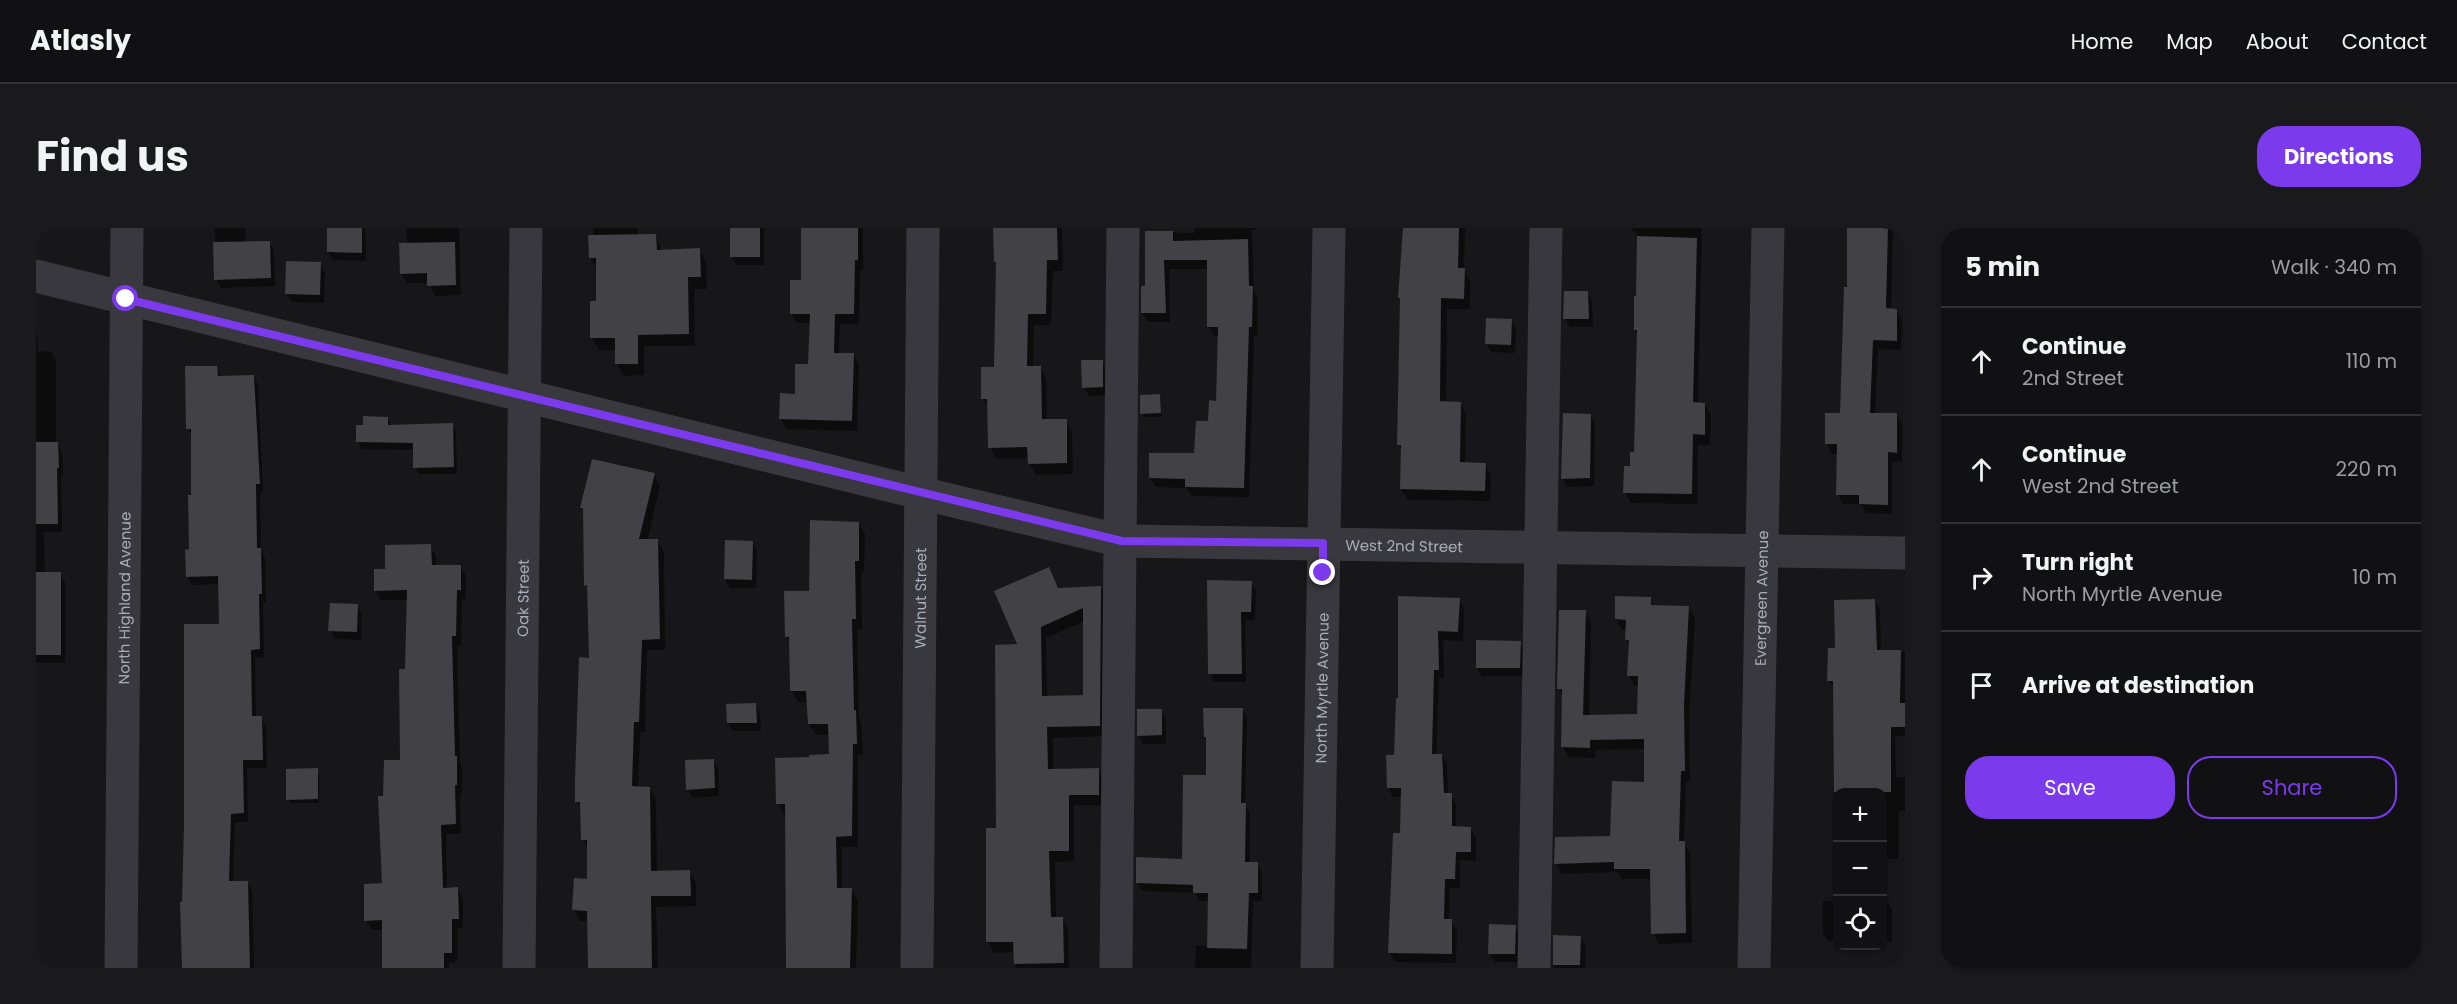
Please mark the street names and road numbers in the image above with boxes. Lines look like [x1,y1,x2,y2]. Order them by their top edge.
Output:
street label: North Highland Avenue [113,512,135,684]
street label: Evergreen Avenue [1749,530,1773,666]
street label: West 2nd Street [1345,534,1463,557]
street label: Walnut Street [909,547,931,649]
street label: Oak Street [512,559,533,637]
street label: North Myrtle Avenue [1310,613,1333,764]

